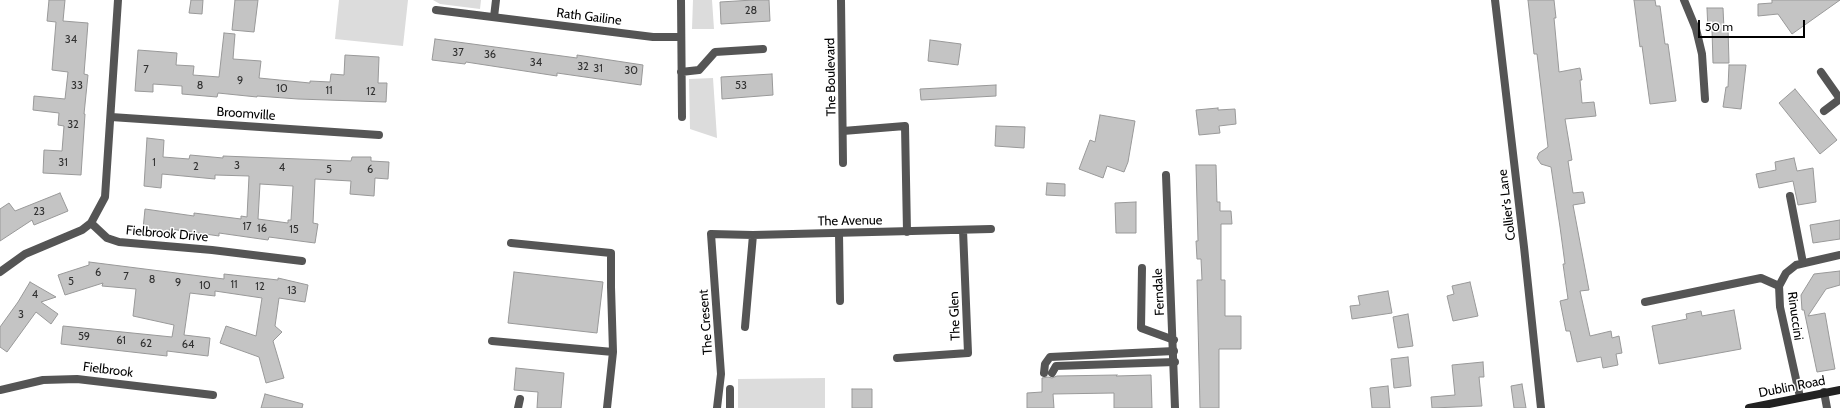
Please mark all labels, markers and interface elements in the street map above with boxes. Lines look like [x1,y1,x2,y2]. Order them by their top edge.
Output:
house number: 28 [745,4,757,18]
street label: Rath Gailine [555,5,623,29]
scale bar [1700,12,1807,38]
text: 50 m [1705,19,1733,34]
house number: 34 [65,33,77,47]
street label: The Boulevard [823,38,839,116]
house number: 37 [452,46,464,60]
house number: 36 [484,48,496,62]
house number: 34 [530,56,542,70]
house number: 32 [577,60,589,74]
house number: 31 [593,62,603,76]
house number: 7 [143,63,149,77]
house number: 30 [624,64,638,78]
house number: 9 [237,74,243,88]
house number: 33 [71,79,83,93]
house number: 8 [197,79,203,93]
house number: 53 [735,79,747,93]
house number: 10 [276,82,288,96]
house number: 11 [325,84,333,98]
house number: 12 [366,85,376,99]
street label: Broomville [216,104,276,124]
house number: 32 [67,118,79,132]
house number: 31 [58,156,68,170]
house number: 1 [152,156,156,170]
house number: 3 [234,159,240,173]
house number: 2 [193,160,199,174]
house number: 4 [279,161,285,175]
house number: 5 [326,163,332,177]
house number: 6 [367,163,373,177]
street label: Collier's Lane [1495,168,1519,242]
house number: 23 [33,205,45,219]
street label: The Avenue [818,213,882,229]
house number: 17 [242,220,252,234]
house number: 16 [257,222,267,236]
street label: Fielbrook Drive [125,223,209,245]
house number: 15 [289,223,299,237]
house number: 6 [95,266,101,280]
street label: Ferndale [1150,268,1168,316]
house number: 7 [123,270,129,284]
house number: 8 [149,273,155,287]
house number: 5 [68,275,74,289]
house number: 9 [175,276,181,290]
house number: 11 [230,278,238,292]
house number: 10 [199,279,211,293]
house number: 12 [255,280,265,294]
house number: 13 [287,284,297,298]
house number: 4 [32,288,38,302]
street label: The Cresent [696,289,716,355]
street label: The Glen [946,291,964,341]
street label: Rinuccini [1784,291,1806,341]
house number: 3 [18,308,24,322]
house number: 59 [78,330,90,344]
house number: 61 [116,334,126,348]
house number: 62 [140,337,152,351]
house number: 64 [182,338,194,352]
street label: Fielbrook [82,359,134,381]
street label: Dublin Road [1757,373,1827,401]

